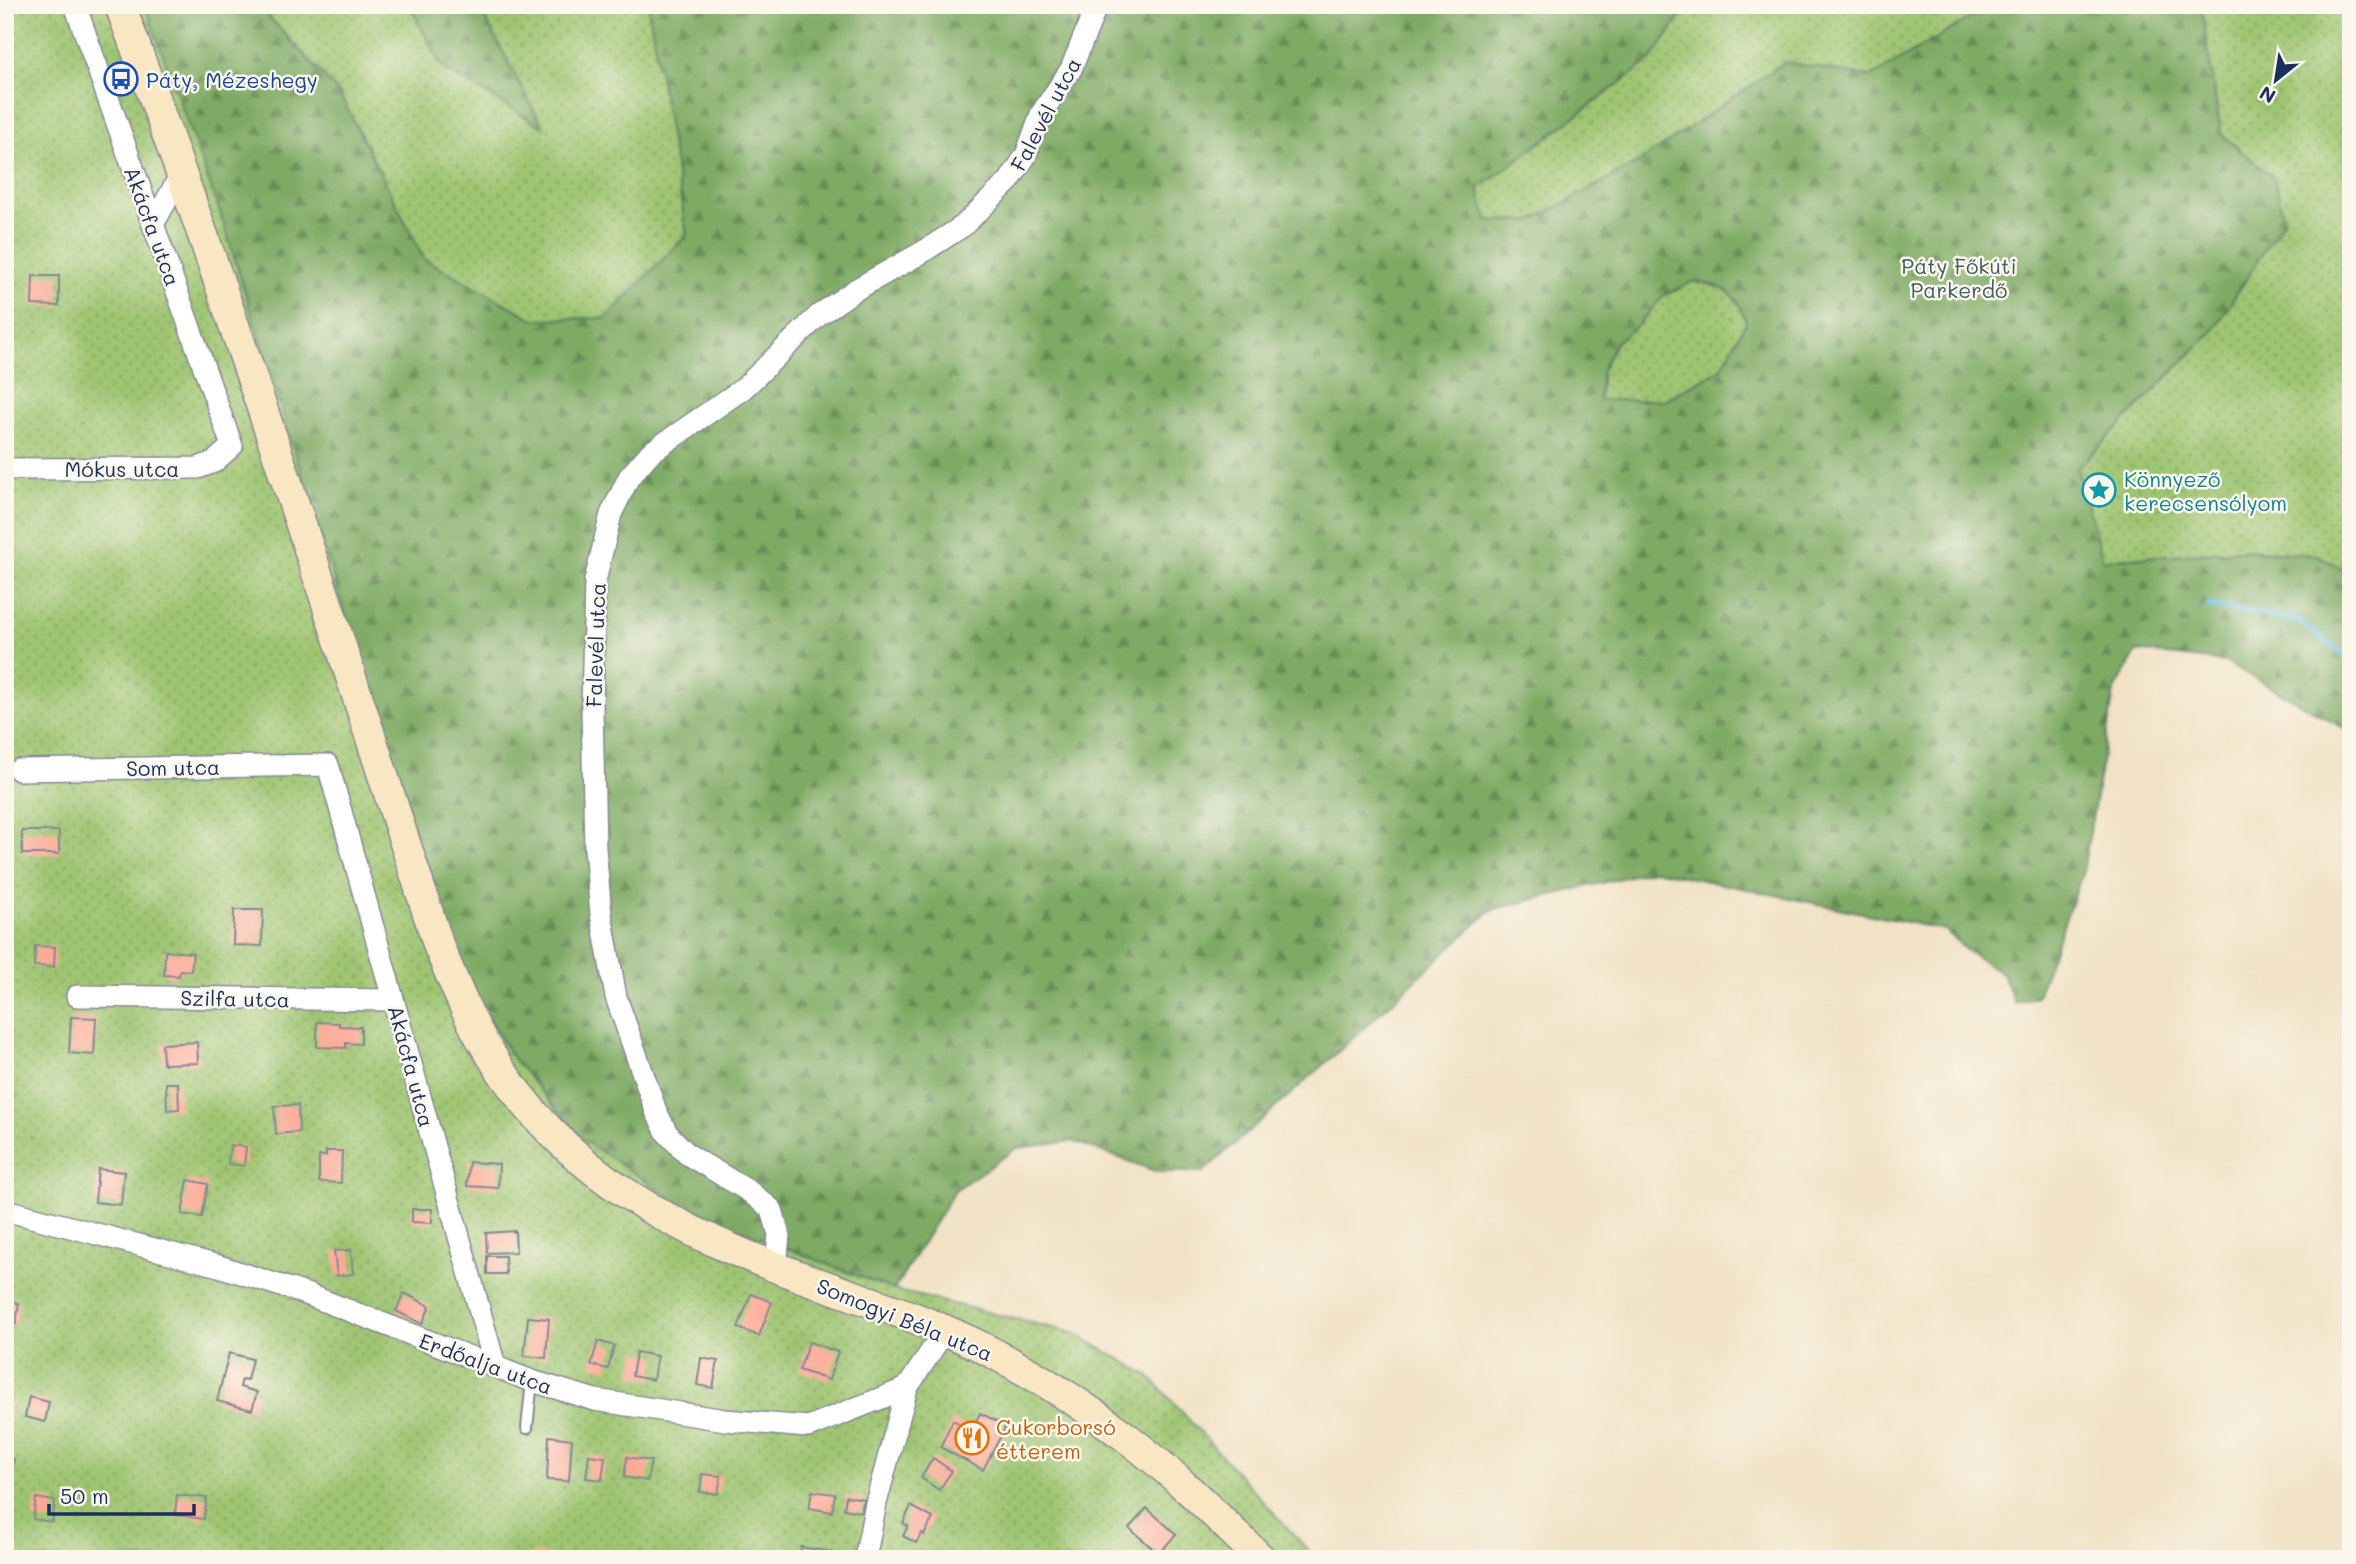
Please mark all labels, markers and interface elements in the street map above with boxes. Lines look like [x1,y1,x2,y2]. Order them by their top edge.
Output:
north arrow [2240,46,2310,116]
street label: Falevél utca [1004,53,1086,175]
bus stop icon: Páty, Mézeshegy [102,60,140,98]
place label: Páty, Mézeshegy [146,66,318,93]
text: N [2255,81,2280,110]
street label: Akácfa utca [119,163,187,289]
park label: Páty Főkúti Parkerdő [1901,252,2017,303]
street label: Mókus utca [65,455,179,482]
place label: Könnyező kerecsensólyom [2124,465,2287,516]
place icon: Könnyező kerecsensólyom [2080,471,2118,509]
street label: Falevél utca [579,582,611,708]
street label: Som utca [126,753,220,781]
street label: Szilfa utca [180,984,290,1012]
street label: Akácfa utca [383,1002,441,1130]
street label: Somogyi Béla utca [813,1271,997,1367]
street label: Erdőalja utca [416,1326,556,1400]
place label: Cukorborsó étterem [996,1413,1116,1464]
restaurant icon: Cukorborsó étterem [953,1419,991,1457]
scale bar [49,1473,194,1517]
text: 50 m [60,1482,109,1509]

